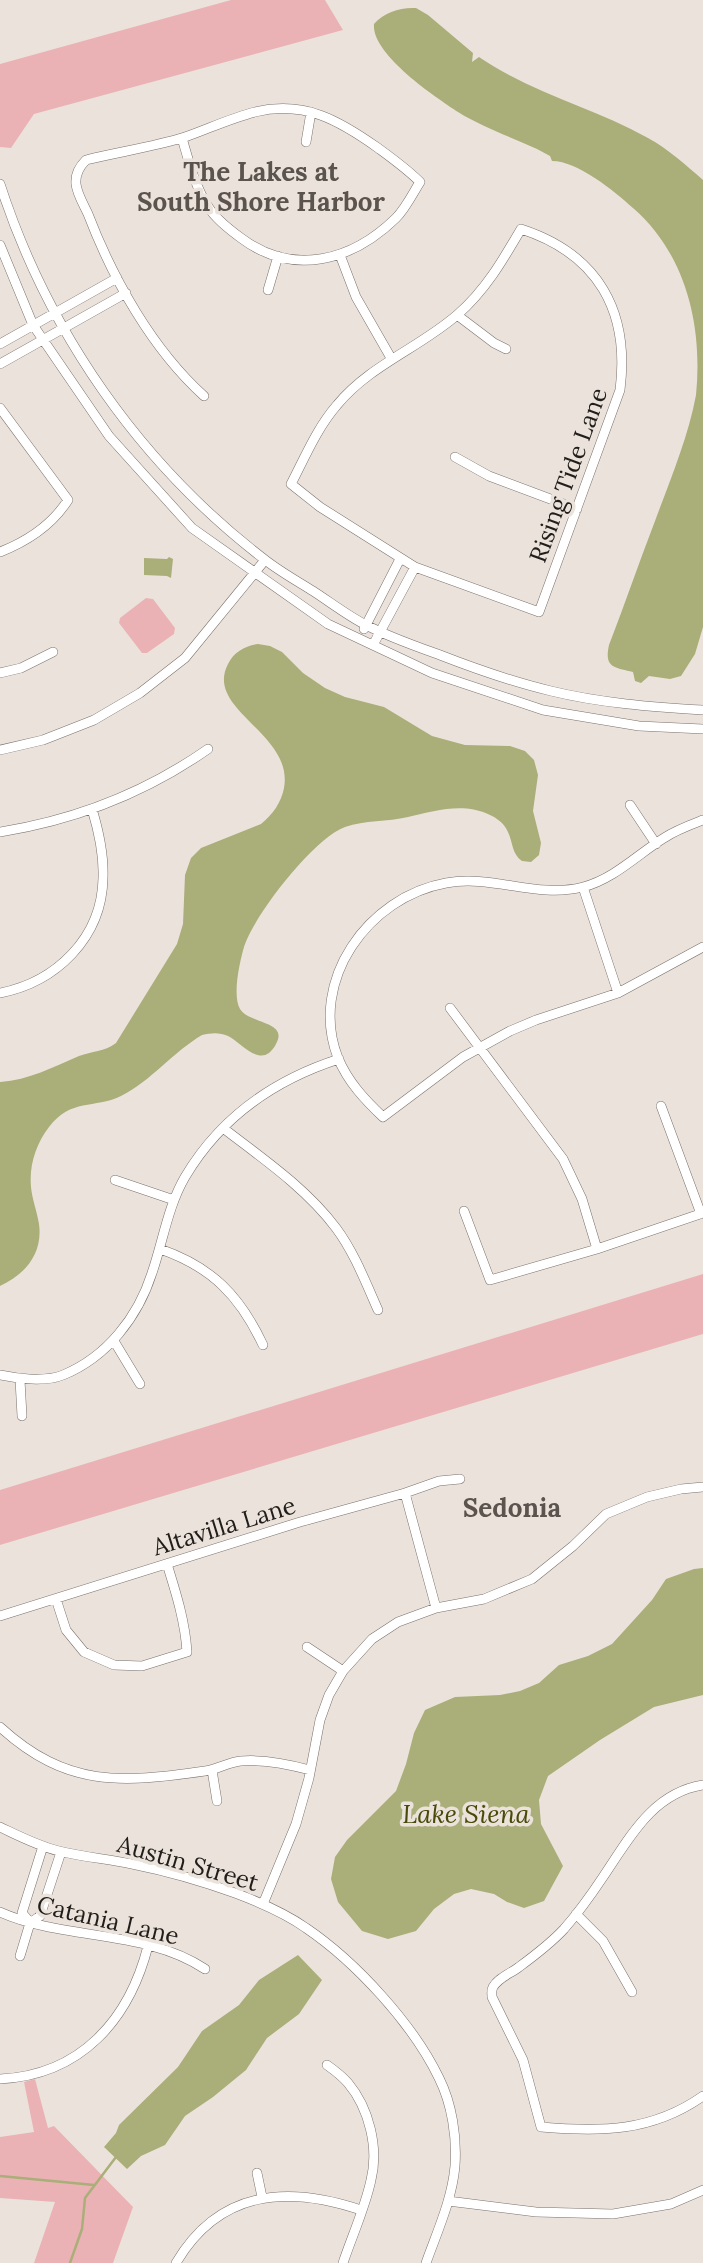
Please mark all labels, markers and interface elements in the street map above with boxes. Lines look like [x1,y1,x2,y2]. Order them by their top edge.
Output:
district label: The Lakes at South Shore Harbor [137,155,385,218]
street label: Rising Tide Lane [522,383,614,567]
street label: Altavilla Lane [148,1490,299,1563]
district label: Sedonia [463,1491,562,1524]
water label: Lake Siena [402,1797,531,1830]
street label: Austin Street [113,1828,263,1898]
street label: Catania Lane [34,1889,182,1951]

